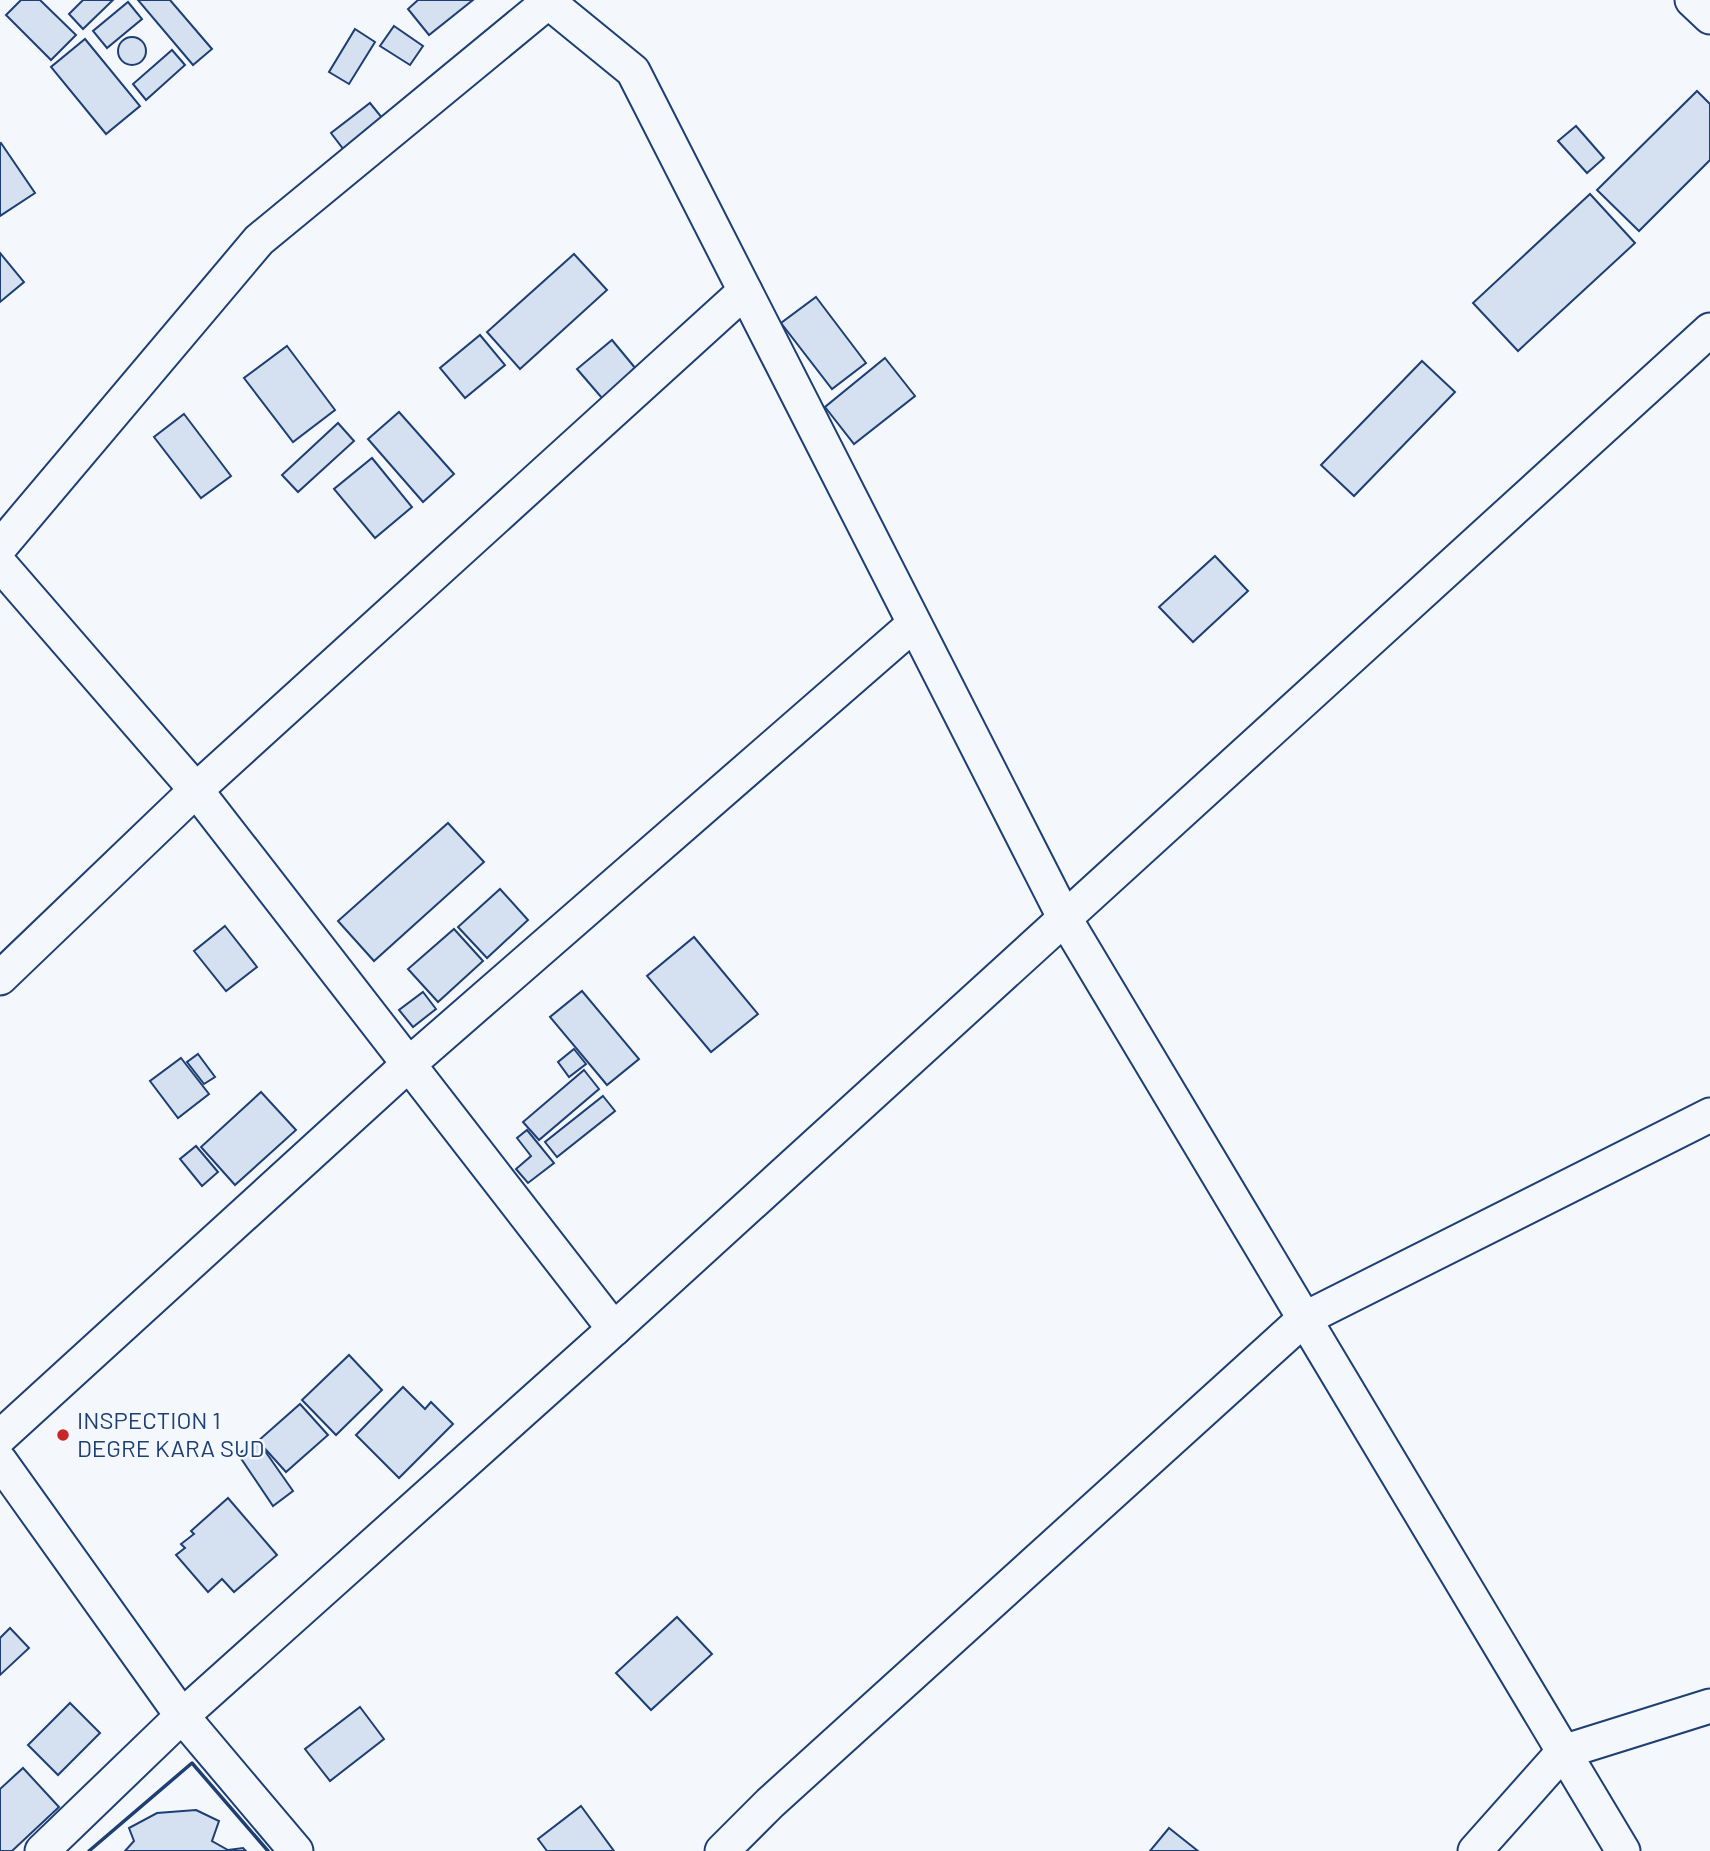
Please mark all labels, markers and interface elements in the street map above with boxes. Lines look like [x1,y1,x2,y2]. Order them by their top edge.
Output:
place label: INSPECTION 1 DEGRE KARA SUD [77,1405,264,1462]
marker: INSPECTION 1 DEGRE KARA SUD [55,1427,71,1443]

